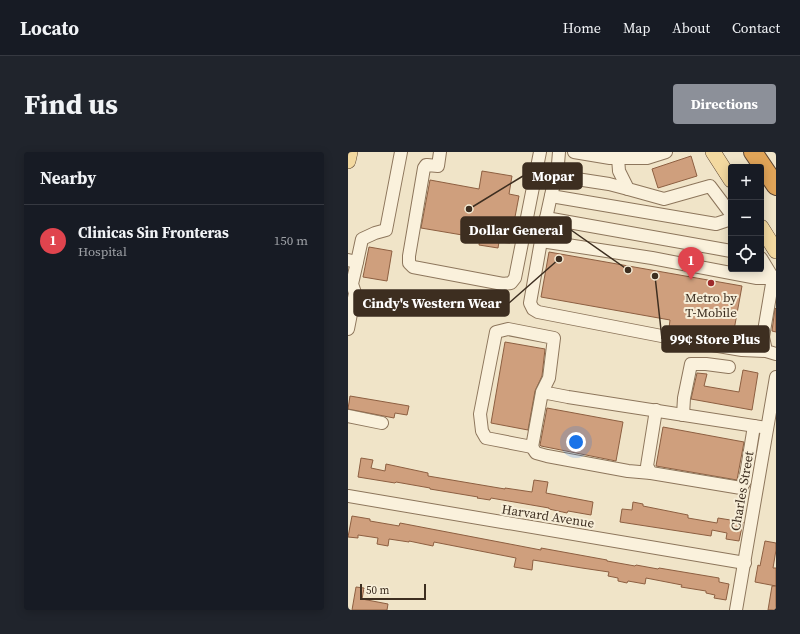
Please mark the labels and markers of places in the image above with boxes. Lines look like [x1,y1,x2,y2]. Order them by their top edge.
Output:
callout: Mopar [523,163,582,189]
callout: Dollar General [461,217,571,243]
pin: 1 [678,247,704,280]
marker: Metro by T-Mobile [706,278,716,288]
place label: Metro by T-Mobile [685,289,737,321]
callout: Cindy's Western Wear [354,290,509,316]
callout: 99¢ Store Plus [662,326,769,352]

